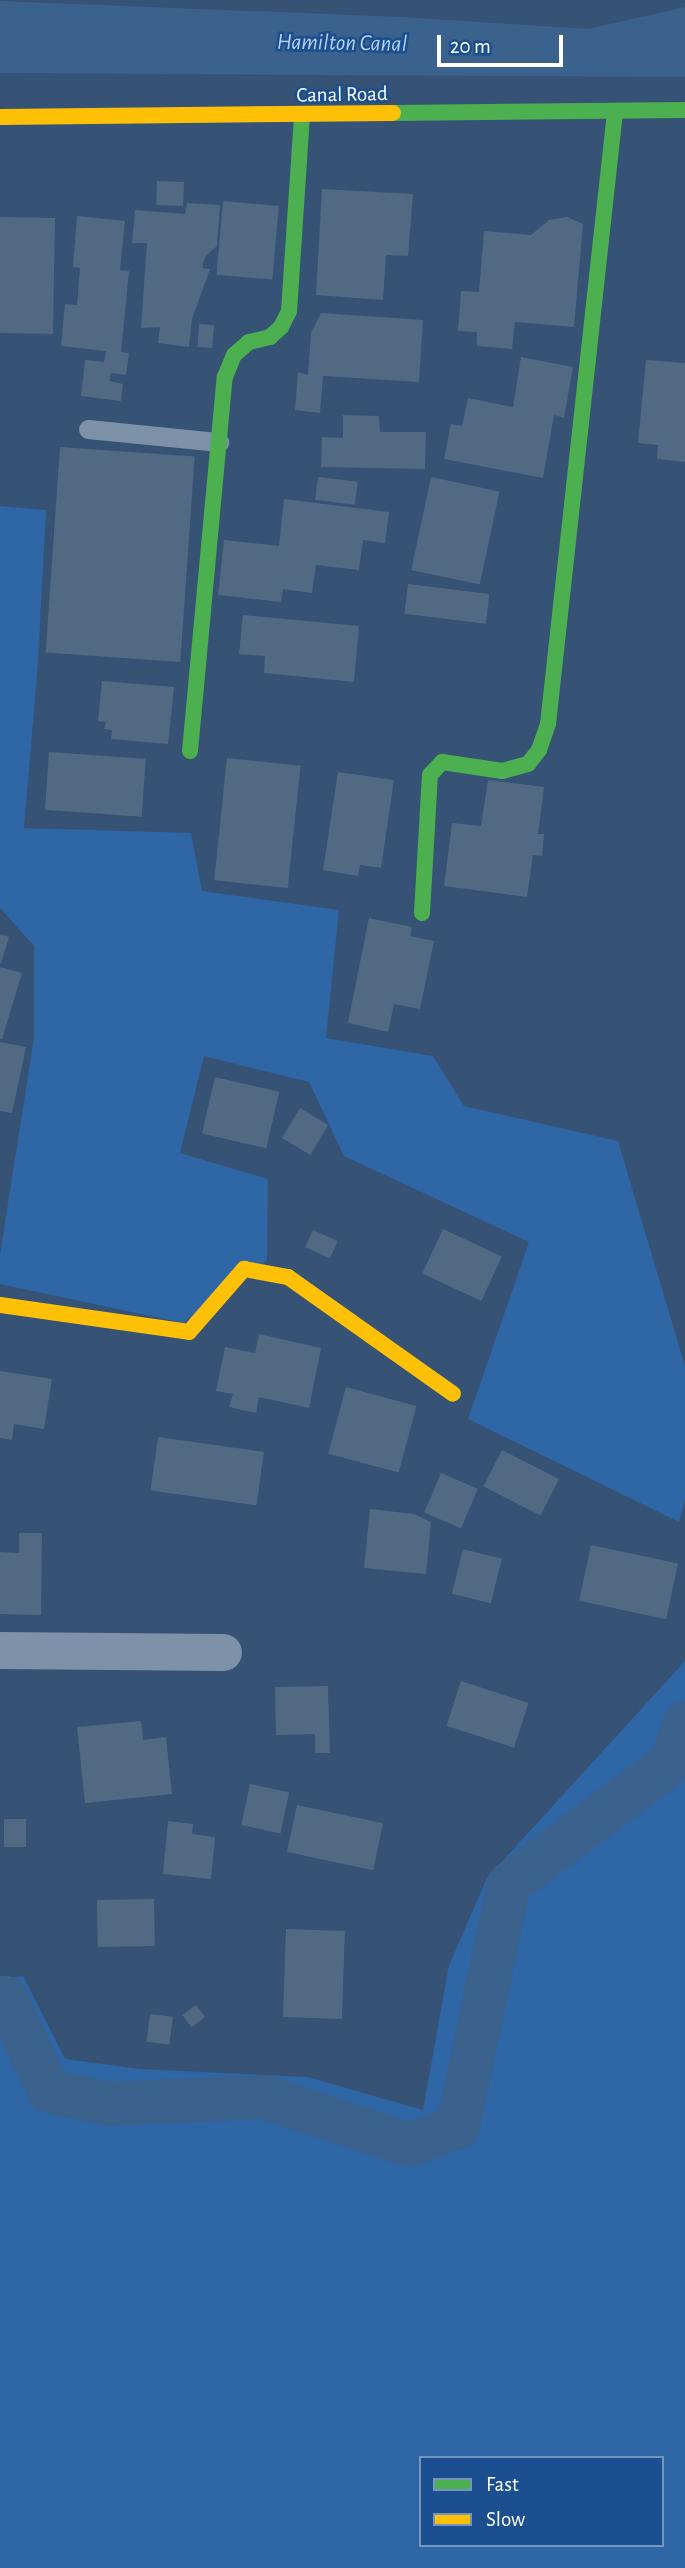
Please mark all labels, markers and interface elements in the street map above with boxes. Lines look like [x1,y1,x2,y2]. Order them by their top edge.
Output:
scale bar [440,21,566,65]
water label: Hamilton Canal [277,29,407,59]
text: 20 m [450,36,491,57]
street label: Canal Road [296,82,388,108]
legend [419,2456,664,2547]
text: Fast [486,2474,519,2495]
text: Slow [486,2509,525,2530]

